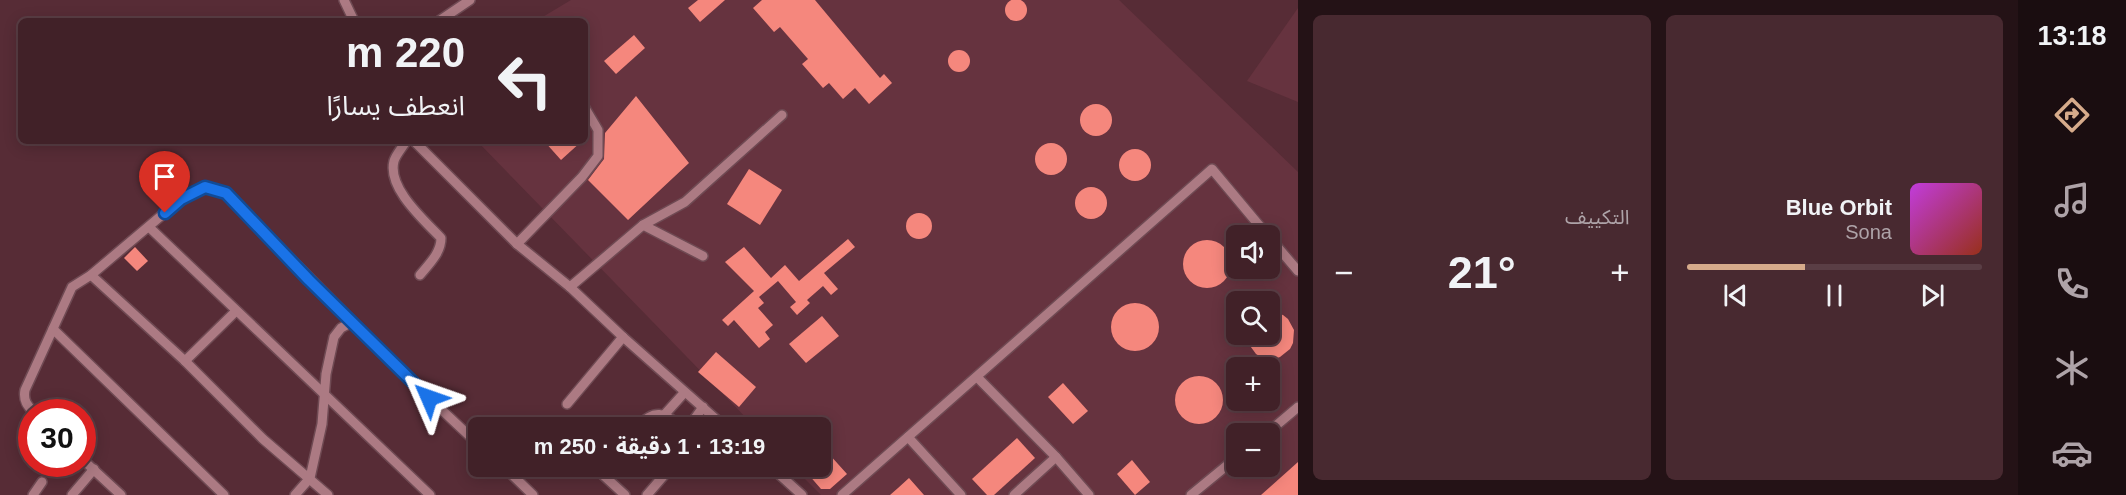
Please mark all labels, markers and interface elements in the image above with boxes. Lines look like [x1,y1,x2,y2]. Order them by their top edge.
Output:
text: 13:18 [2037,21,2107,51]
text: 220 m [346,29,465,76]
icon: left [486,42,564,120]
text: انعطف يسارًا [326,91,465,121]
icon: directions [2051,94,2093,136]
pin [139,151,190,213]
icon: arrive [148,160,181,193]
icon: music [2051,179,2093,221]
text: Blue Orbit [1786,195,1892,220]
text: التكييف [1565,206,1630,228]
text: Sona [1845,221,1892,243]
map controls [1226,225,1280,477]
button: sound [1226,225,1280,279]
text: 21° [1448,247,1516,298]
text: − [1334,254,1353,291]
text: + [1610,254,1630,291]
icon: phone [2051,263,2093,305]
icon: previous [1719,279,1752,312]
icon: pause [1818,279,1851,312]
icon: next [1916,279,1949,312]
button: search [1226,291,1280,345]
icon: climate [2051,347,2093,389]
button: + [1226,357,1280,411]
position arrow [397,366,461,430]
speed limit sign: 30 [18,399,96,477]
button: − [1226,423,1280,477]
icon: car [2051,432,2093,474]
text: 13:19 · 1 دقيقة · 250 m [534,434,765,459]

